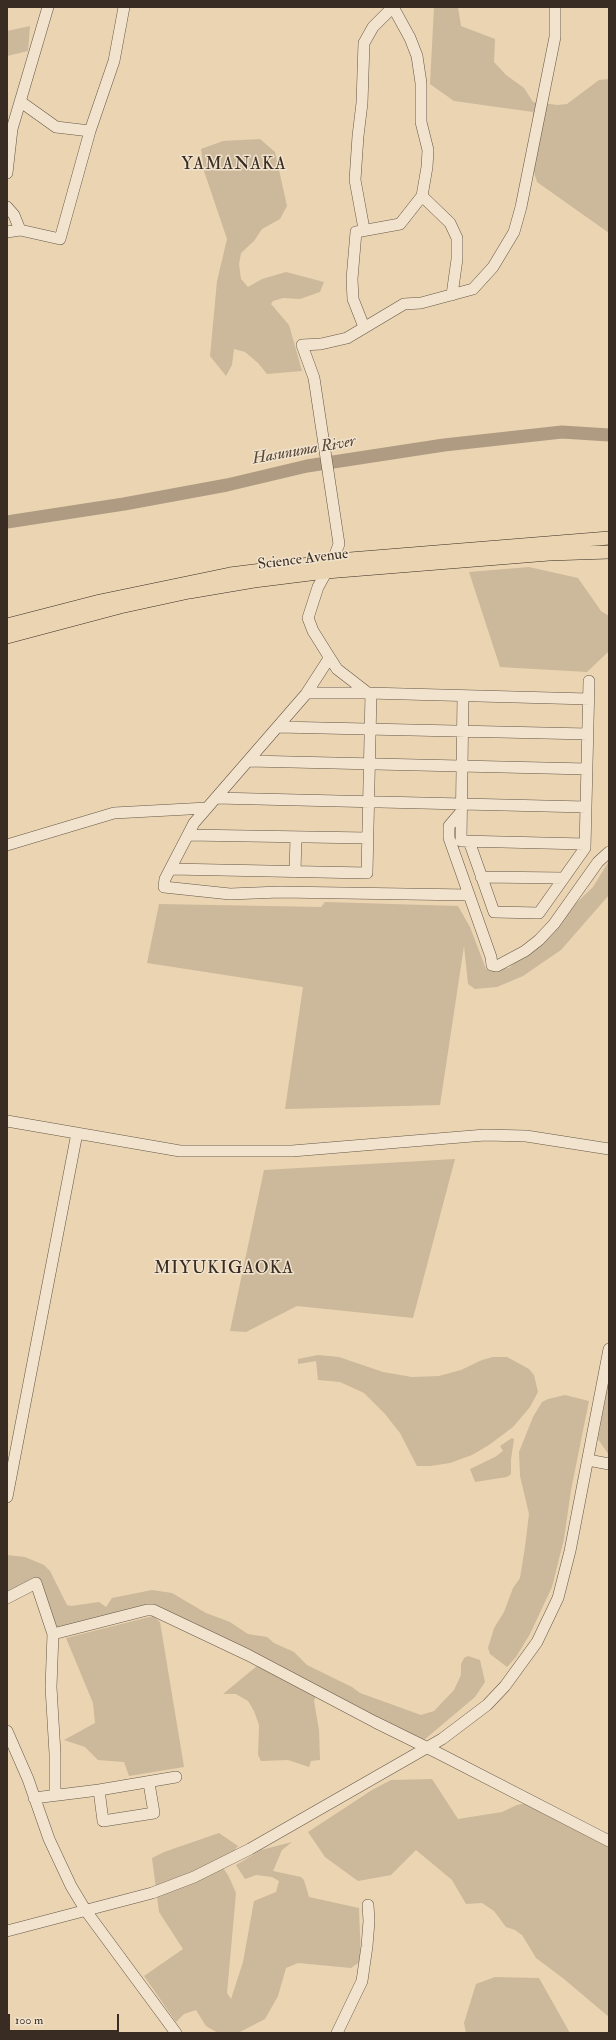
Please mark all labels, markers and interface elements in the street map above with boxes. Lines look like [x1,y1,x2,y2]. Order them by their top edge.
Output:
district label: YAMANAKA [181,155,287,175]
water label: Hasunuma River [251,432,357,470]
street label: Science Avenue [257,546,349,574]
district label: MIYUKIGAOKA [154,1259,294,1279]
scale bar [10,2006,121,2032]
text: 100 m [15,2013,43,2028]

